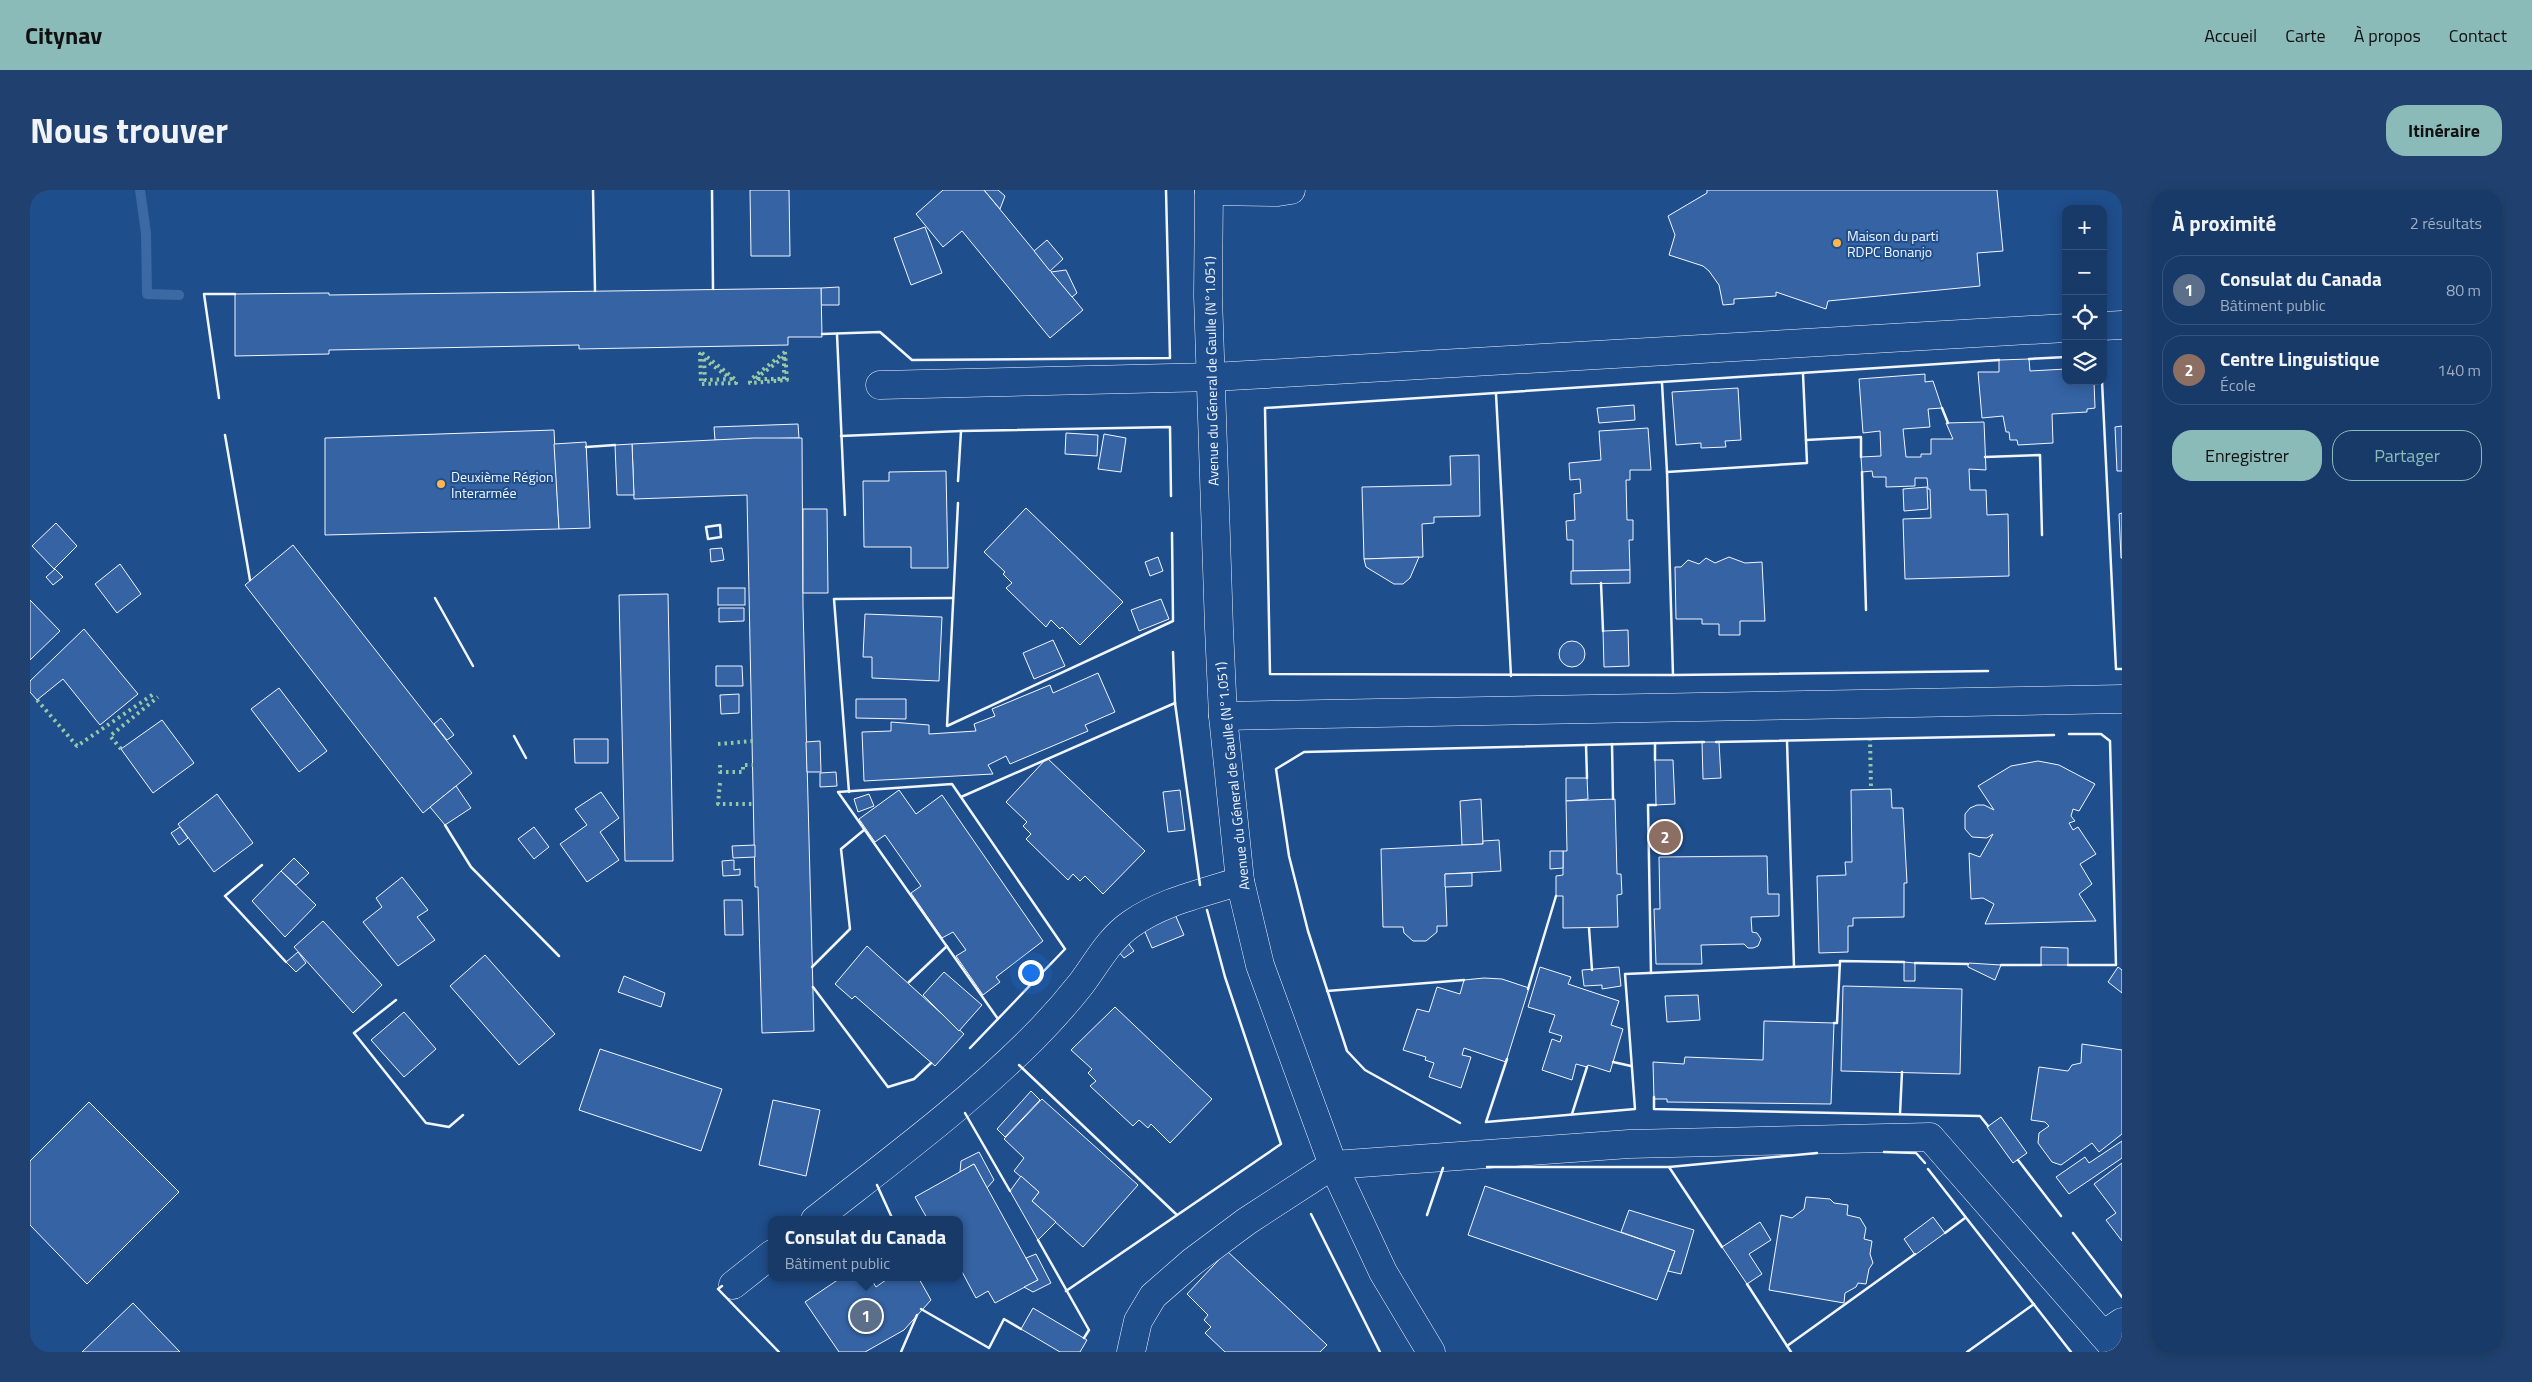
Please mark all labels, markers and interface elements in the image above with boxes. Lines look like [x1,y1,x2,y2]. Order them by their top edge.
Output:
text: Citynav [25,17,102,53]
text: Accueil [2204,22,2257,49]
text: Carte [2285,22,2326,49]
text: À propos [2354,22,2421,49]
text: Contact [2449,22,2507,49]
text: Nous trouver [30,103,228,157]
button: Itinéraire [2386,105,2502,156]
map controls [2062,205,2107,385]
button: + [2062,205,2107,250]
text: À proximité [2172,207,2276,239]
text: 2 résultats [2410,211,2482,235]
place label: Maison du parti RDPC Bonanjo [1847,225,1938,262]
marker: Maison du parti RDPC Bonanjo [1831,237,1843,249]
button: − [2062,250,2107,295]
street label: Avenue du Géneral de Gaulle (N°1.051) [1198,256,1224,486]
text: Consulat du Canada [2220,264,2382,293]
text: 1 [2185,278,2193,302]
text: 80 m [2446,278,2481,302]
text: Bâtiment public [2220,293,2326,317]
button: locate [2062,295,2107,340]
button: layers [2062,340,2107,385]
text: Centre Linguistique [2220,344,2379,373]
text: 2 [2185,358,2193,382]
text: 140 m [2437,358,2481,382]
text: École [2220,373,2256,397]
button: Enregistrer [2172,430,2322,481]
button: Partager [2332,430,2482,481]
place label: Deuxième Région Interarmée [451,466,554,503]
marker: Deuxième Région Interarmée [435,478,447,490]
street label: Avenue du Géneral de Gaulle (N°1.051) [1210,661,1254,891]
pin: 2 [1649,818,1681,856]
your location [1018,960,1044,986]
popup [768,1216,963,1281]
text: Consulat du Canada [785,1222,946,1251]
text: Bâtiment public [785,1251,890,1275]
pin: 1 [850,1297,882,1335]

